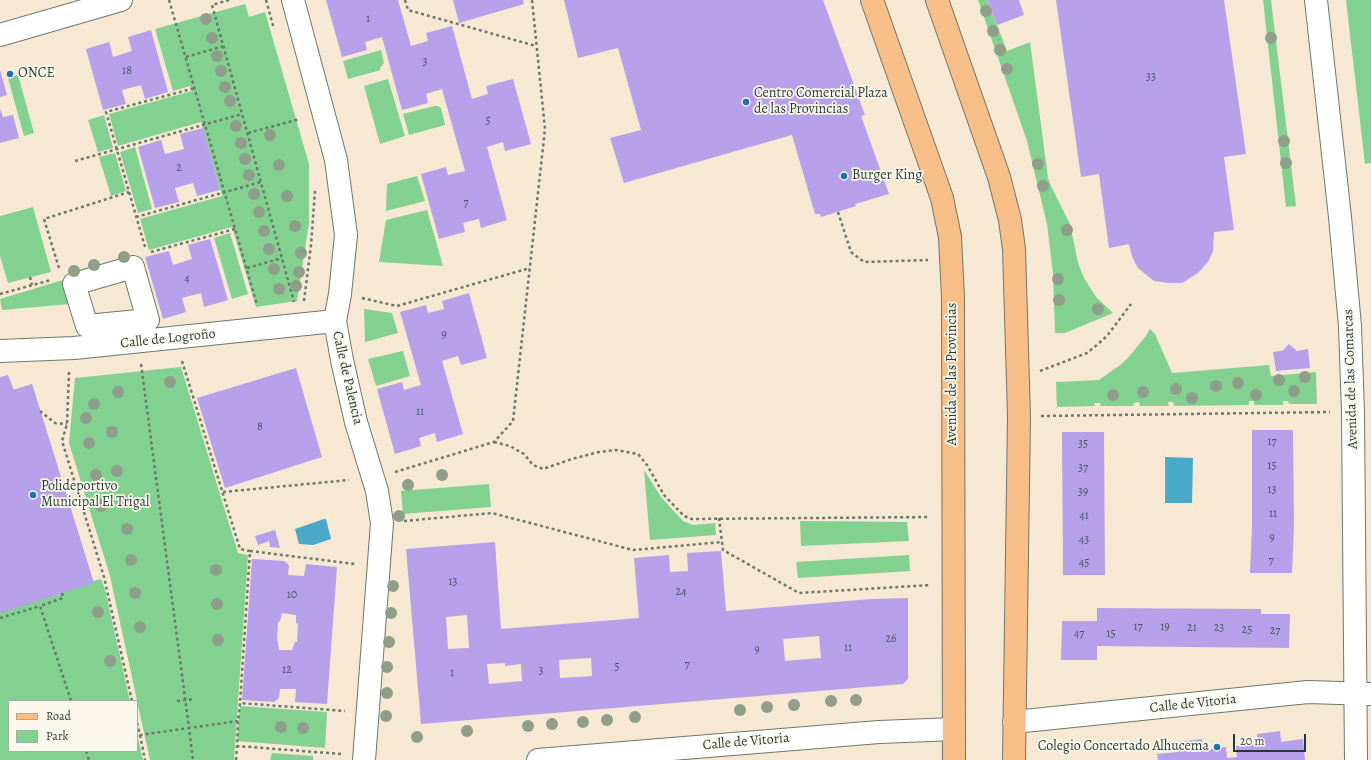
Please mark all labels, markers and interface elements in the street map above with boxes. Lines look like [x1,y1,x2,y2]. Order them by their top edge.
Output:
house number: 1 [366,12,370,26]
house number: 3 [423,55,427,69]
house number: 18 [122,64,132,78]
place label: ONCE [18,66,55,82]
marker: ONCE [5,69,15,79]
house number: 33 [1146,70,1156,84]
place label: Centro Comercial Plaza de las Provincias [754,86,888,118]
marker: Centro Comercial Plaza de las Provincias [741,97,751,107]
house number: 5 [485,114,491,128]
house number: 2 [176,161,182,175]
place label: Burger King [852,168,922,184]
marker: Burger King [839,171,849,181]
house number: 7 [463,196,469,210]
house number: 4 [184,272,190,286]
street label: Avenida de las Provincias [945,303,961,445]
street label: Avenida de las Comarcas [1340,309,1362,449]
street label: Calle de Logroño [119,326,217,352]
house number: 9 [441,328,447,342]
street label: Calle de Palencia [328,330,366,426]
house number: 11 [416,405,424,419]
house number: 8 [257,420,263,434]
house number: 17 [1267,435,1277,449]
house number: 35 [1078,437,1088,451]
house number: 15 [1267,459,1277,473]
house number: 37 [1078,461,1088,475]
place label: Polideportivo Municipal El Trigal [41,479,150,512]
house number: 13 [1267,483,1277,497]
house number: 39 [1078,485,1088,499]
marker: Polideportivo Municipal El Trigal [28,490,38,500]
house number: 11 [1269,507,1277,521]
house number: 41 [1079,509,1089,523]
house number: 9 [1269,531,1275,545]
house number: 43 [1079,533,1089,547]
house number: 7 [1268,554,1274,568]
house number: 45 [1079,556,1089,570]
house number: 13 [448,575,458,589]
house number: 24 [675,585,687,599]
house number: 10 [287,588,297,602]
house number: 17 [1133,620,1143,634]
house number: 19 [1160,620,1170,634]
house number: 21 [1187,621,1197,635]
house number: 23 [1214,621,1224,635]
house number: 25 [1242,623,1252,637]
house number: 27 [1270,624,1280,638]
house number: 47 [1074,627,1084,641]
house number: 15 [1106,627,1116,641]
house number: 26 [885,632,897,646]
house number: 11 [844,641,852,655]
house number: 9 [754,643,760,657]
house number: 7 [684,658,690,672]
house number: 5 [614,660,620,674]
house number: 12 [282,663,292,677]
house number: 3 [539,664,543,678]
house number: 1 [450,666,454,680]
street label: Calle de Vitoria [1149,691,1237,717]
legend [8,700,138,752]
text: Road [46,708,71,724]
scale bar [1235,726,1308,752]
text: Park [46,728,69,744]
street label: Calle de Vitoria [702,730,790,754]
text: 20 m [1240,733,1264,749]
place label: Colegio Concertado Alhucema [1038,739,1209,755]
marker: Colegio Concertado Alhucema [1212,742,1222,752]

